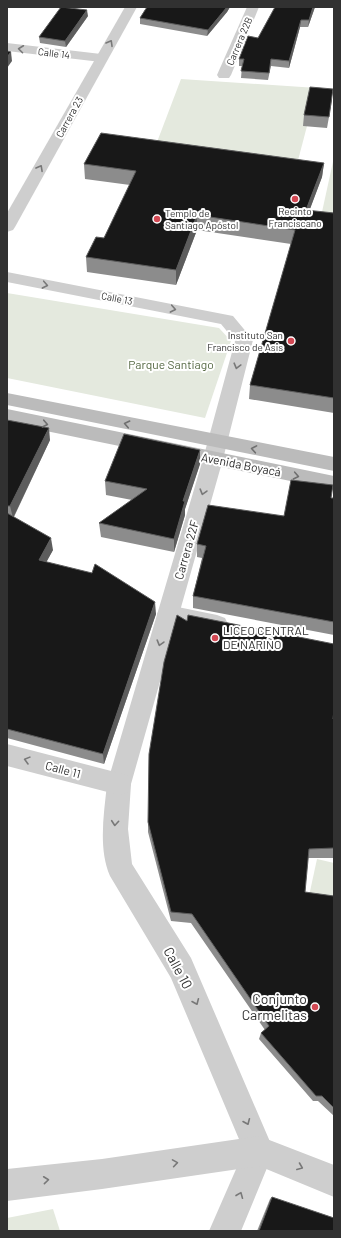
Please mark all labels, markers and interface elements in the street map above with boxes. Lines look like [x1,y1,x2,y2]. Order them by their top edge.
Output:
street label: Carrera 22B [223,15,255,67]
one-way arrow [106,40,113,47]
one-way arrow [18,45,24,54]
street label: Calle 14 [37,45,71,61]
street label: Carrera 23 [53,94,85,140]
one-way arrow [35,165,42,172]
marker: Recinto Franciscano [290,194,300,204]
place label: Recinto Franciscano [268,205,322,229]
place label: Templo de Santiago Apóstol [165,207,238,231]
marker: Templo de Santiago Apóstol [152,214,162,224]
one-way arrow [42,280,48,288]
street label: Calle 13 [100,289,134,307]
one-way arrow [170,305,176,313]
place label: Instituto San Francisco de Asis [207,329,283,353]
marker: Instituto San Francisco de Asis [286,336,296,346]
park label: Parque Santiago [128,357,214,371]
one-way arrow [233,362,242,369]
one-way arrow [42,420,48,428]
one-way arrow [124,420,130,428]
one-way arrow [251,446,257,454]
street label: Avenida Boyacá [200,449,282,479]
one-way arrow [293,471,299,479]
one-way arrow [200,488,208,495]
street label: Carrera 22F [171,518,201,581]
place label: LICEO CENTRAL DE NARIÑO [223,623,309,651]
marker: LICEO CENTRAL DE NARIÑO [210,633,220,643]
one-way arrow [156,640,165,647]
one-way arrow [24,756,31,765]
street label: Calle 11 [44,758,83,780]
one-way arrow [111,820,120,826]
street label: Calle 10 [160,944,197,992]
place label: Conjunto Carmelitas [242,990,307,1023]
one-way arrow [191,999,199,1006]
marker: Conjunto Carmelitas [310,1002,320,1012]
one-way arrow [242,1118,250,1125]
one-way arrow [172,1159,178,1168]
one-way arrow [297,1163,304,1171]
one-way arrow [43,1176,49,1185]
one-way arrow [235,1191,243,1198]

